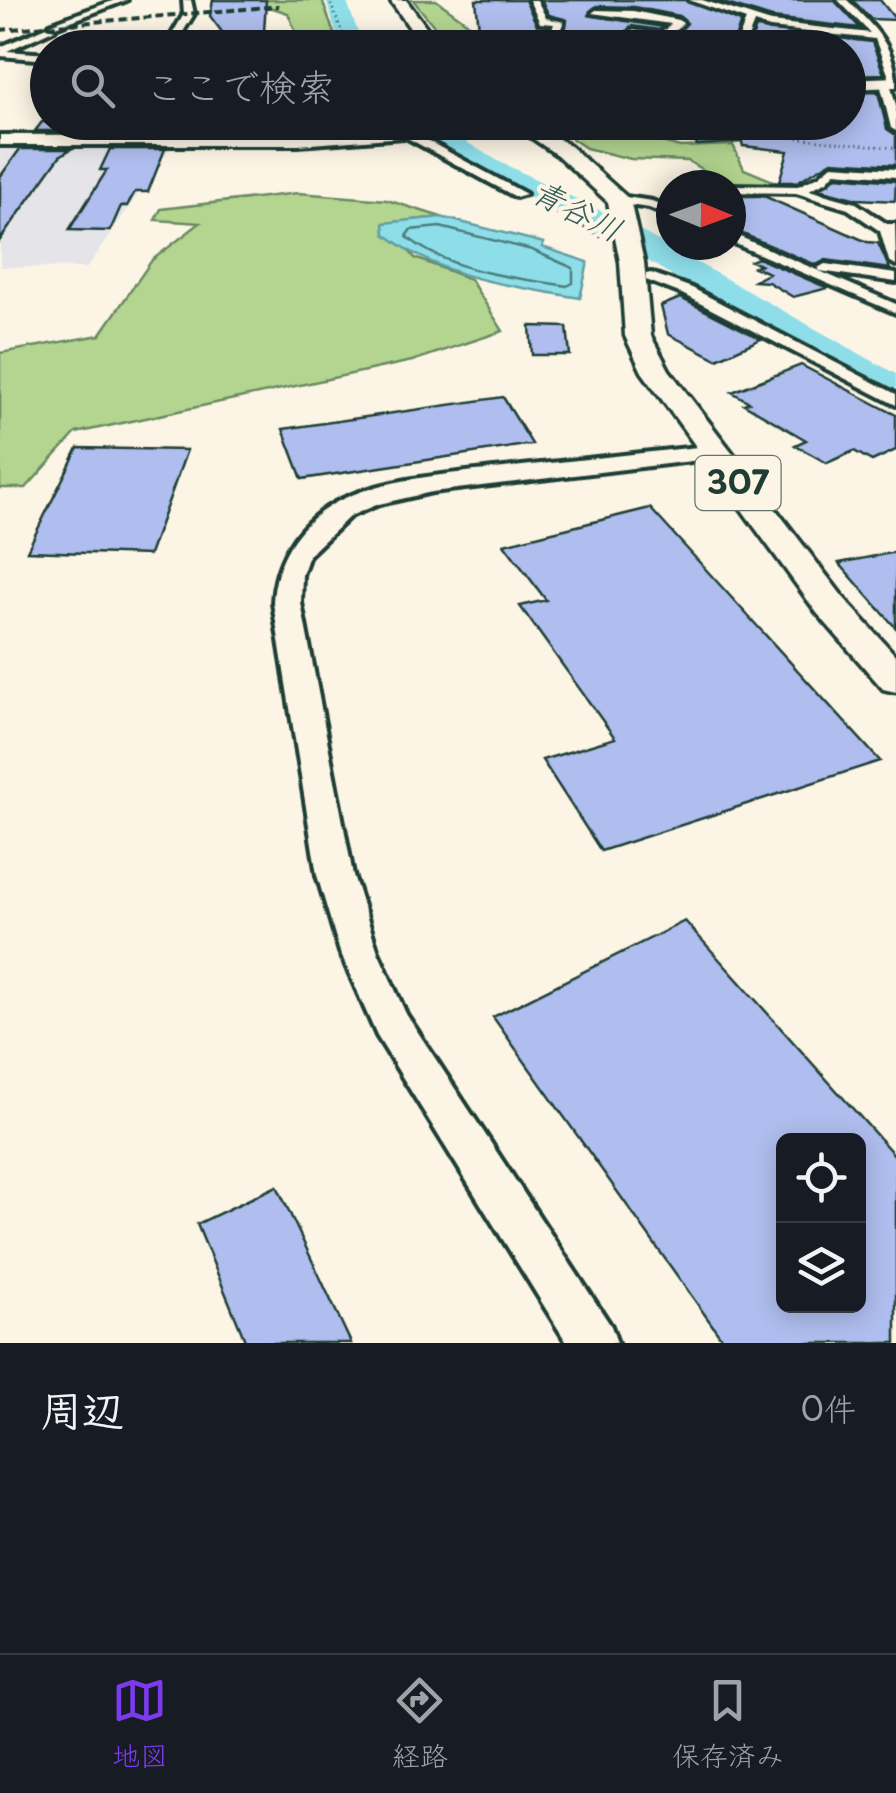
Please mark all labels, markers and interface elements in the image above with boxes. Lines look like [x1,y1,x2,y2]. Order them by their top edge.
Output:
search box [30,30,866,140]
text: ここで検索 [145,57,335,114]
icon: search [65,58,120,113]
water label: 青谷川 [524,166,632,252]
north arrow [656,170,746,260]
road number: 307 [696,456,780,510]
map controls [776,1133,866,1313]
button: locate [776,1133,866,1223]
button: layers [776,1223,866,1313]
text: 周辺 [40,1377,124,1440]
text: 0件 [801,1384,856,1432]
tab: 地図 [112,1673,168,1776]
tab: 経路 [392,1673,448,1776]
tab: 保存済み [672,1673,784,1776]

